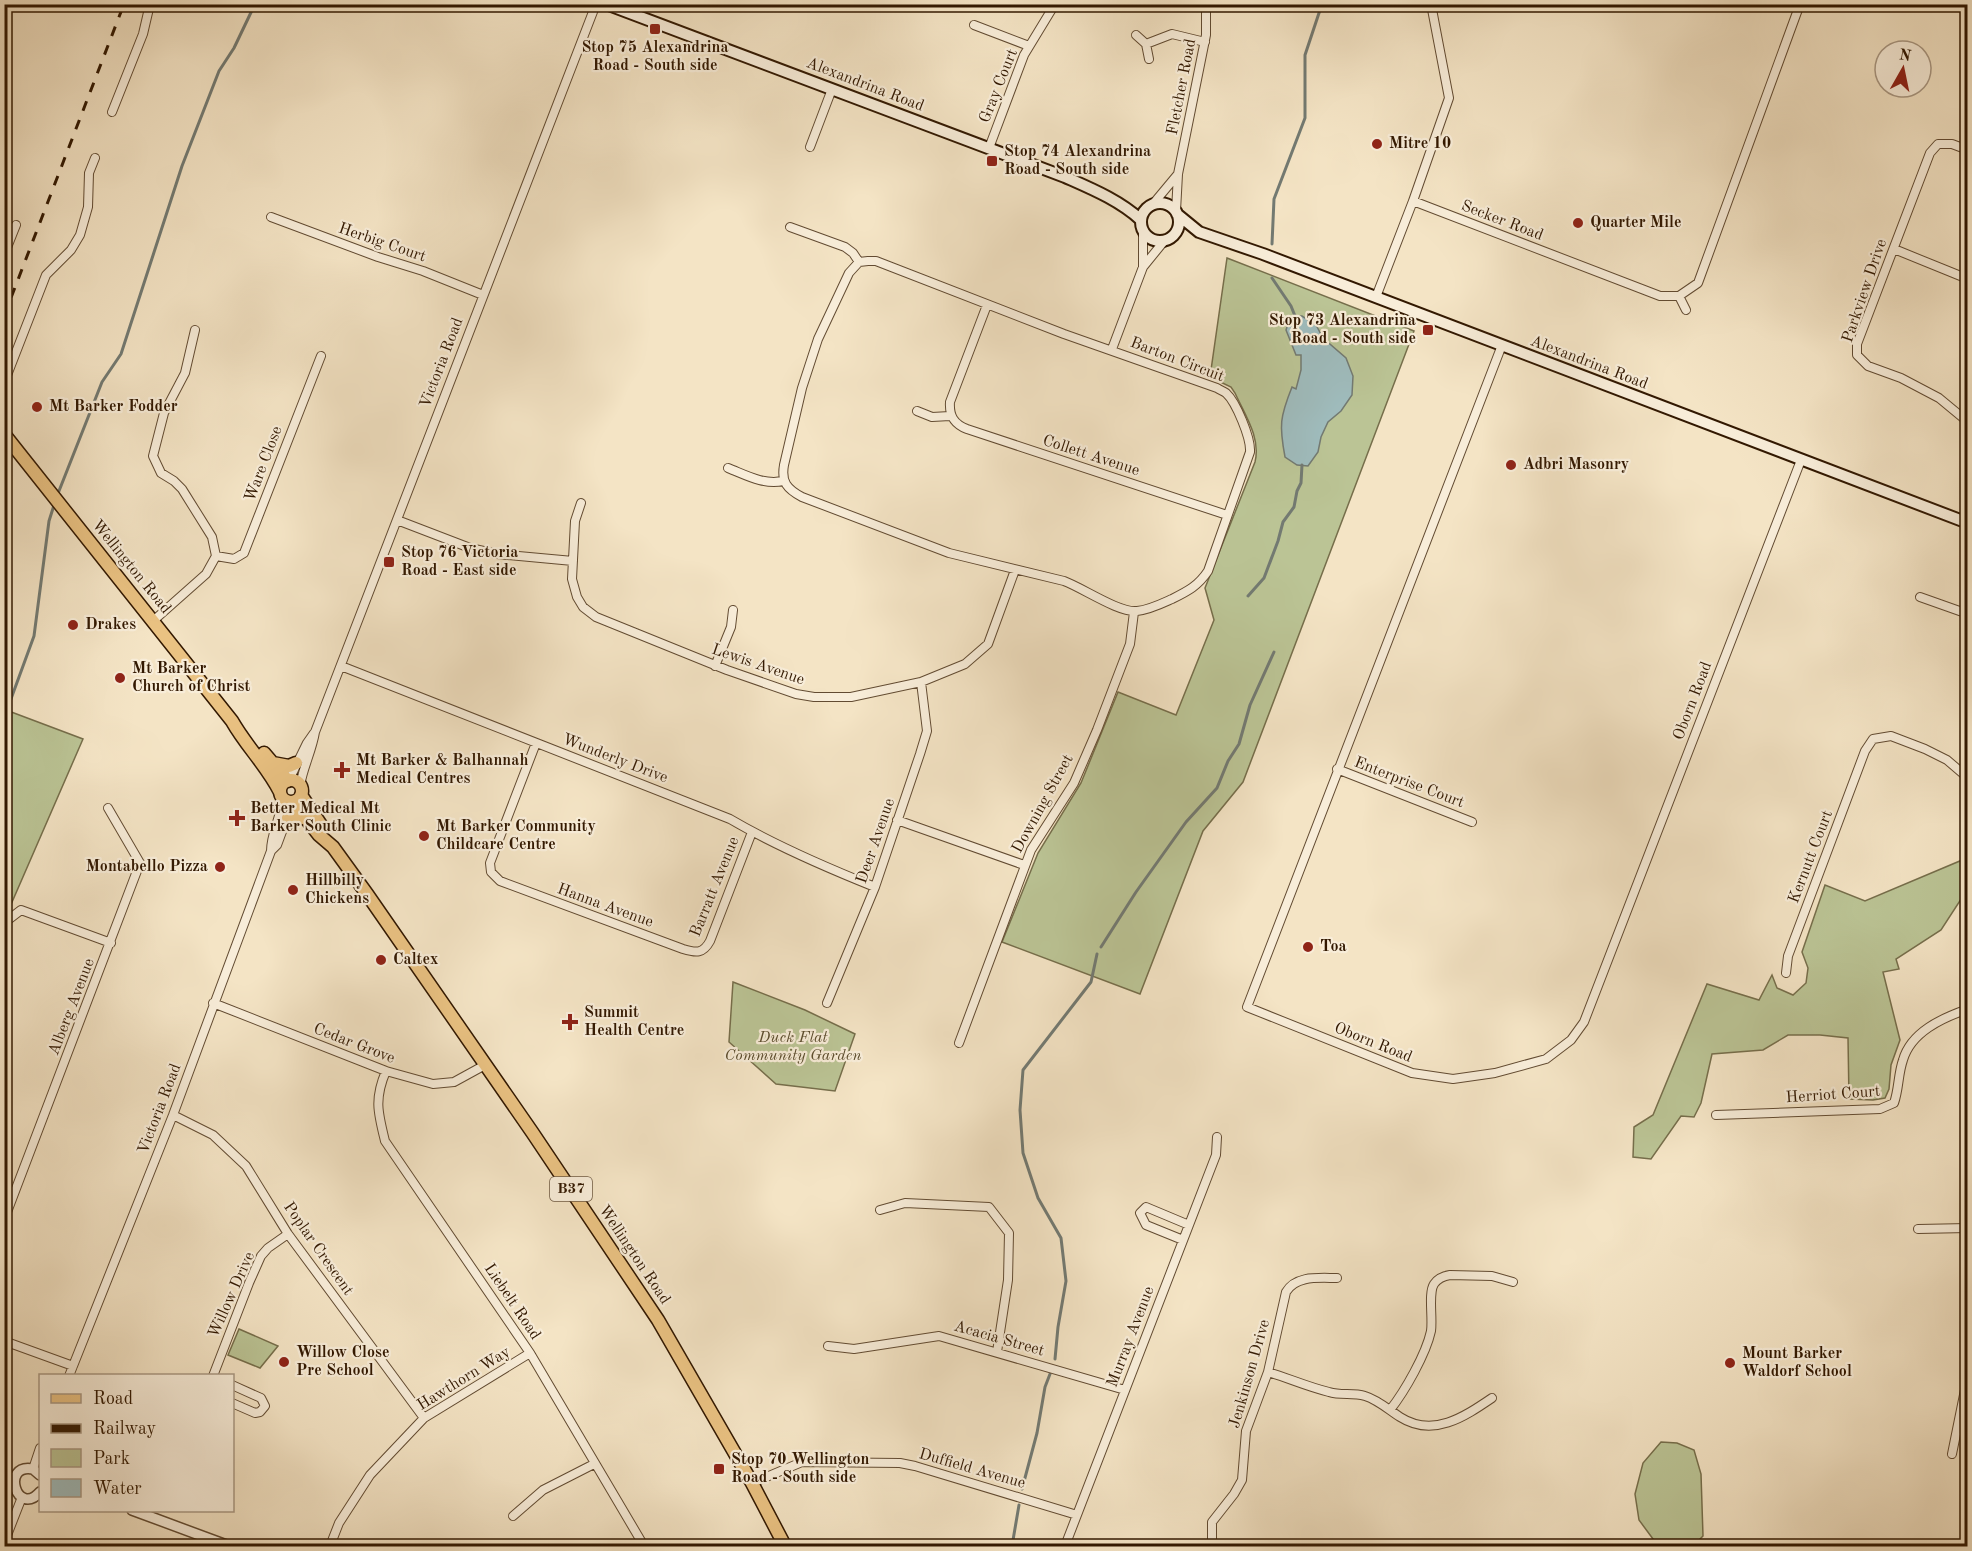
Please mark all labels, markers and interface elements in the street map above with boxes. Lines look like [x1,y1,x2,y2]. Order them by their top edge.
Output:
marker: Stop 75 Alexandrina Road - South side [648,22,662,36]
street label: Fletcher Road [1165,37,1199,137]
north arrow [1873,39,1933,99]
place label: Stop 75 Alexandrina Road - South side [581,40,729,74]
street label: Gray Court [977,46,1021,125]
text: N [1898,47,1913,65]
street label: Alexandrina Road [804,55,926,115]
place label: Mitre 10 [1389,136,1451,152]
marker: Mitre 10 [1370,137,1384,151]
place label: Stop 74 Alexandrina Road - South side [1004,144,1151,178]
marker: Stop 74 Alexandrina Road - South side [985,154,999,168]
street label: Secker Road [1459,198,1545,244]
place label: Quarter Mile [1590,215,1682,231]
marker: Quarter Mile [1571,216,1585,230]
street label: Herbig Court [336,221,428,266]
street label: Parkview Drive [1840,237,1890,345]
place label: Stop 73 Alexandrina Road - South side [1269,313,1416,347]
street label: Victoria Road [417,316,467,410]
marker: Stop 73 Alexandrina Road - South side [1421,323,1435,337]
street label: Alexandrina Road [1528,333,1650,393]
street label: Barton Circuit [1128,335,1227,385]
place label: Mt Barker Fodder [49,399,178,415]
marker: Mt Barker Fodder [30,400,44,414]
street label: Ware Close [242,424,286,504]
street label: Collett Avenue [1040,433,1142,479]
place label: Adbri Masonry [1523,457,1629,473]
marker: Adbri Masonry [1504,458,1518,472]
street label: Wellington Road [88,517,174,617]
place label: Stop 76 Victoria Road - East side [401,545,518,579]
marker: Stop 76 Victoria Road - East side [382,555,396,569]
place label: Drakes [85,617,136,633]
marker: Drakes [66,618,80,632]
street label: Lewis Avenue [710,642,806,688]
street label: Oborn Road [1671,660,1715,742]
place label: Mt Barker Church of Christ [132,661,250,695]
marker: Mt Barker Church of Christ [113,671,127,685]
street label: Wunderly Drive [560,732,670,786]
street label: Downing Street [1009,752,1077,856]
place label: Mt Barker & Balhannah Medical Centres [356,753,528,787]
street label: Enterprise Court [1352,755,1467,811]
marker: Mt Barker & Balhannah Medical Centres [333,761,351,779]
street label: Deer Avenue [854,796,898,886]
place label: Better Medical Mt Barker South Clinic [250,801,392,835]
street label: Kernutt Court [1786,808,1836,906]
marker: Better Medical Mt Barker South Clinic [228,809,246,827]
place label: Mt Barker Community Childcare Centre [436,819,596,853]
marker: Mt Barker Community Childcare Centre [417,829,431,843]
street label: Barratt Avenue [688,835,742,939]
place label: Montabello Pizza [86,859,208,875]
marker: Montabello Pizza [213,860,227,874]
place label: Hillbilly Chickens [305,873,369,907]
street label: Hanna Avenue [555,881,655,931]
marker: Hillbilly Chickens [286,883,300,897]
place label: Toa [1320,939,1347,955]
marker: Toa [1301,940,1315,954]
place label: Caltex [393,952,438,968]
marker: Caltex [374,953,388,967]
street label: Alberg Avenue [46,956,98,1058]
place label: Summit Health Centre [584,1005,684,1039]
marker: Summit Health Centre [561,1013,579,1031]
street label: Oborn Road [1332,1020,1414,1066]
street label: Cedar Grove [311,1021,397,1067]
park label: Duck Flat Community Garden [725,1030,861,1064]
street label: Victoria Road [135,1062,185,1156]
street label: Herriot Court [1785,1084,1881,1106]
road number: B37 [550,1177,592,1201]
street label: Poplar Crescent [280,1199,356,1299]
street label: Wellington Road [595,1203,673,1307]
street label: Willow Drive [206,1250,258,1340]
street label: Liebelt Road [481,1261,543,1343]
street label: Murray Avenue [1104,1284,1158,1390]
street label: Acacia Street [952,1318,1046,1360]
street label: Jenkinson Drive [1227,1318,1273,1430]
street label: Hawthorn Way [415,1344,514,1414]
place label: Willow Close Pre School [296,1345,389,1379]
place label: Mount Barker Waldorf School [1742,1346,1852,1380]
marker: Willow Close Pre School [277,1355,291,1369]
marker: Mount Barker Waldorf School [1723,1356,1737,1370]
legend [39,1374,234,1512]
text: Road [93,1390,133,1408]
text: Railway [93,1420,156,1438]
street label: Duffield Avenue [917,1446,1027,1492]
text: Park [93,1450,130,1468]
place label: Stop 70 Wellington Road - South side [731,1452,870,1486]
marker: Stop 70 Wellington Road - South side [712,1462,726,1476]
text: Water [93,1480,142,1498]

